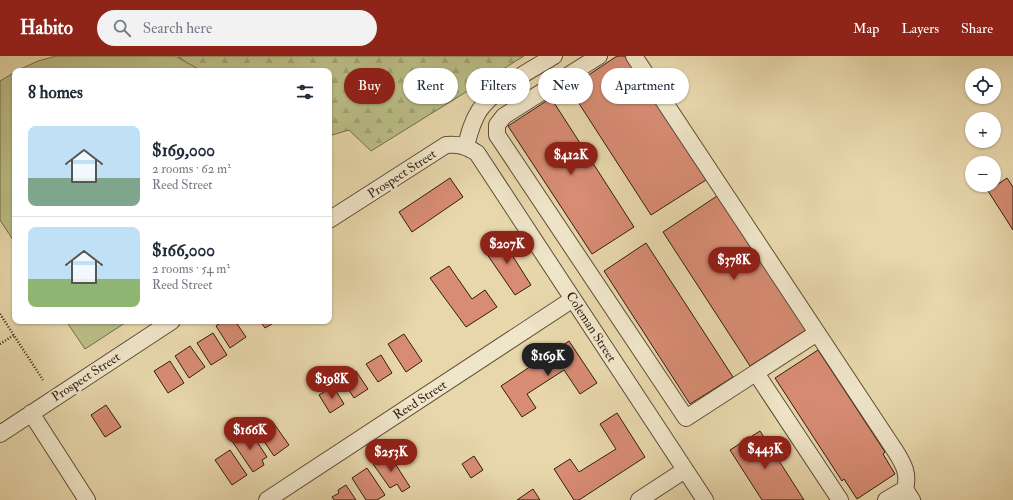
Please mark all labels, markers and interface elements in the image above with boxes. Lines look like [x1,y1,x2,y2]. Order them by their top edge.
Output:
search box [97,10,377,46]
text: Habito [20,16,73,40]
icon: search [111,17,133,39]
text: Search here [143,19,212,38]
text: Map [853,20,879,37]
text: Layers [901,20,939,37]
text: Share [961,20,993,37]
chip: Buy [344,68,395,104]
chip: Rent [403,68,458,104]
chip: Filters [466,68,530,104]
chip: New [538,68,593,104]
chip: Apartment [601,68,689,104]
map controls [965,68,1001,192]
button: locate [965,68,1001,104]
icon: filters [294,81,316,103]
text: 8 homes [28,82,83,103]
button: + [965,112,1001,148]
text: $169,000 [152,140,215,161]
icon: home [60,142,108,190]
pin: $412K [543,142,599,176]
street label: Prospect Street [365,146,440,203]
text: $412K [554,147,588,163]
button: − [965,156,1001,192]
text: 2 rooms · 62 m² [152,161,231,177]
text: Reed Street [152,177,213,193]
pin: $207K [479,231,535,265]
text: $207K [489,236,525,252]
text: $166,000 [152,240,215,261]
icon: home [60,243,108,291]
pin: $378K [706,247,762,281]
text: $378K [717,252,751,268]
text: 2 rooms · 54 m² [152,261,230,277]
text: Reed Street [152,277,213,293]
street label: Coleman Street [562,289,620,365]
pin: $169K [520,343,576,377]
text: $169K [531,348,565,364]
street label: Prospect Street [49,349,124,406]
pin: $198K [304,366,360,400]
text: $198K [315,371,349,387]
street label: Reed Street [390,377,450,423]
pin: $166K [222,417,278,451]
text: $166K [233,422,267,438]
pin: $443K [737,436,793,470]
pin: $253K [363,439,419,473]
text: $443K [747,441,783,457]
text: $253K [374,444,408,460]

